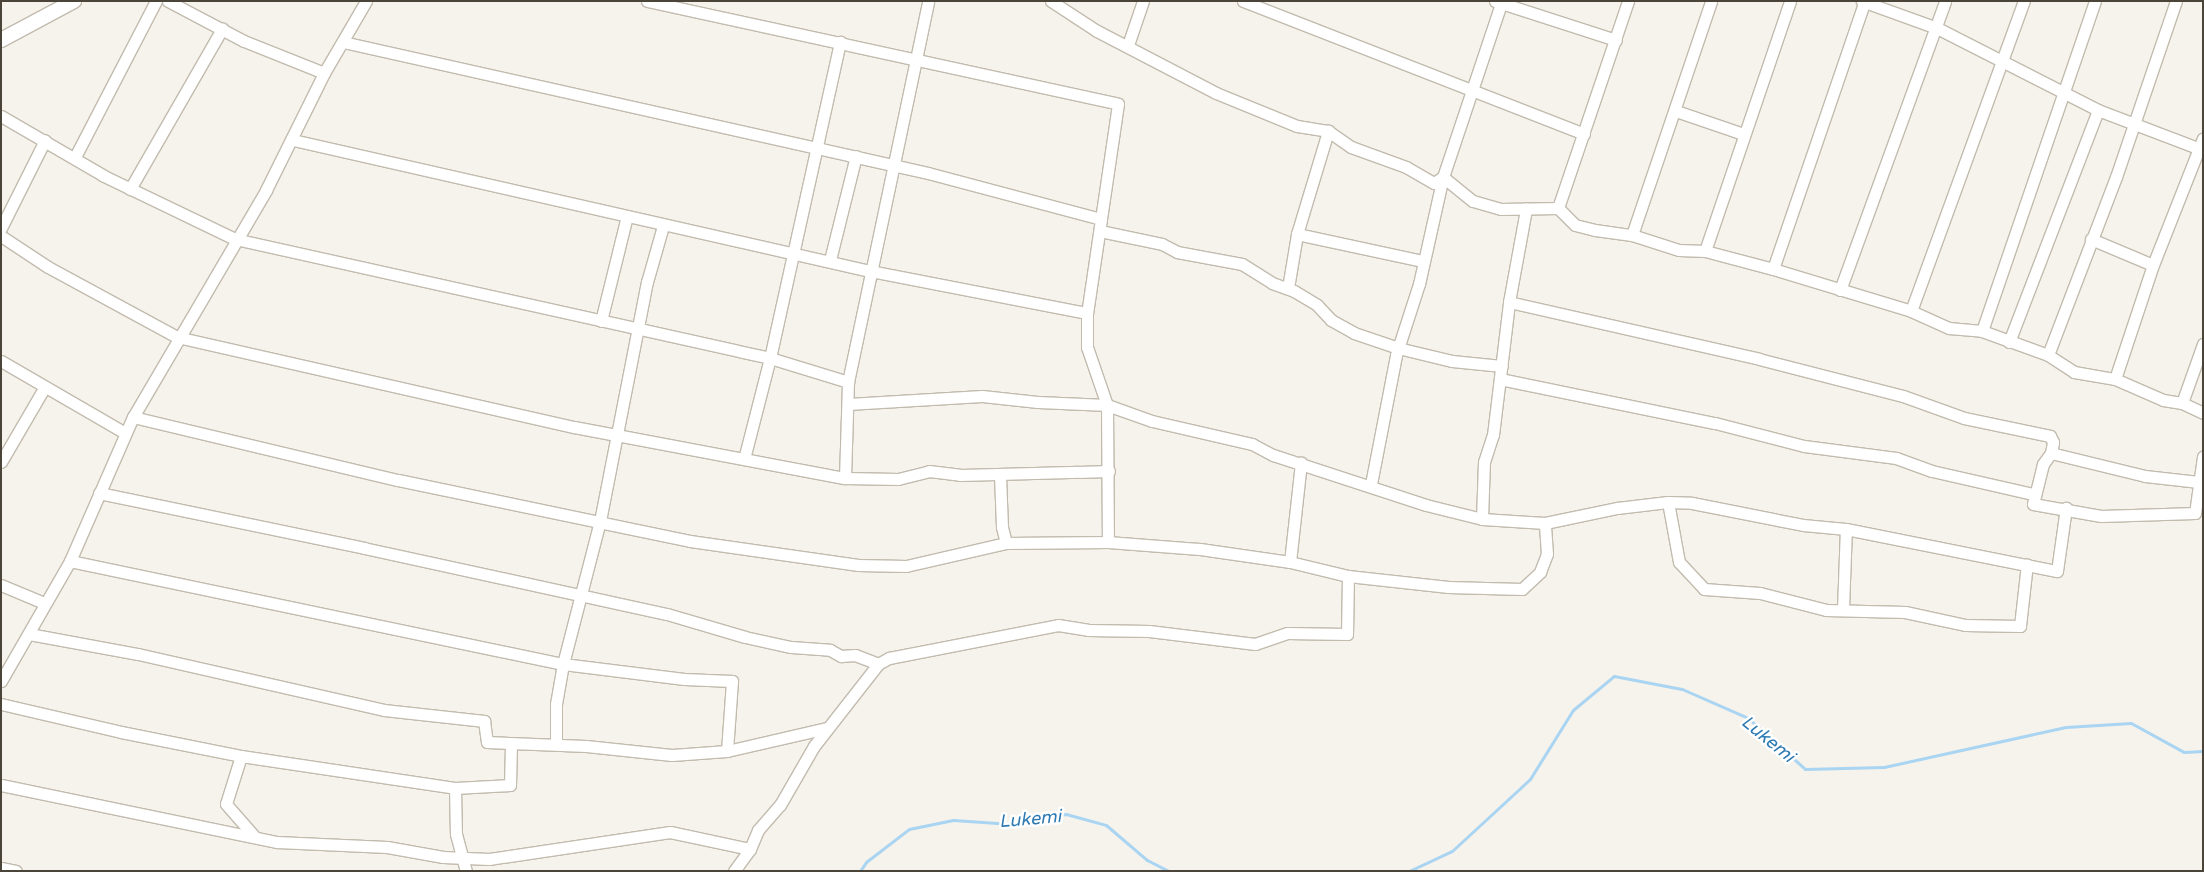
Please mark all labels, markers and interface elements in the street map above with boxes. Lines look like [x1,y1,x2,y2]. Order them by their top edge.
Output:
water label: Lukemi [1737,711,1799,767]
water label: Lukemi [998,806,1062,832]

